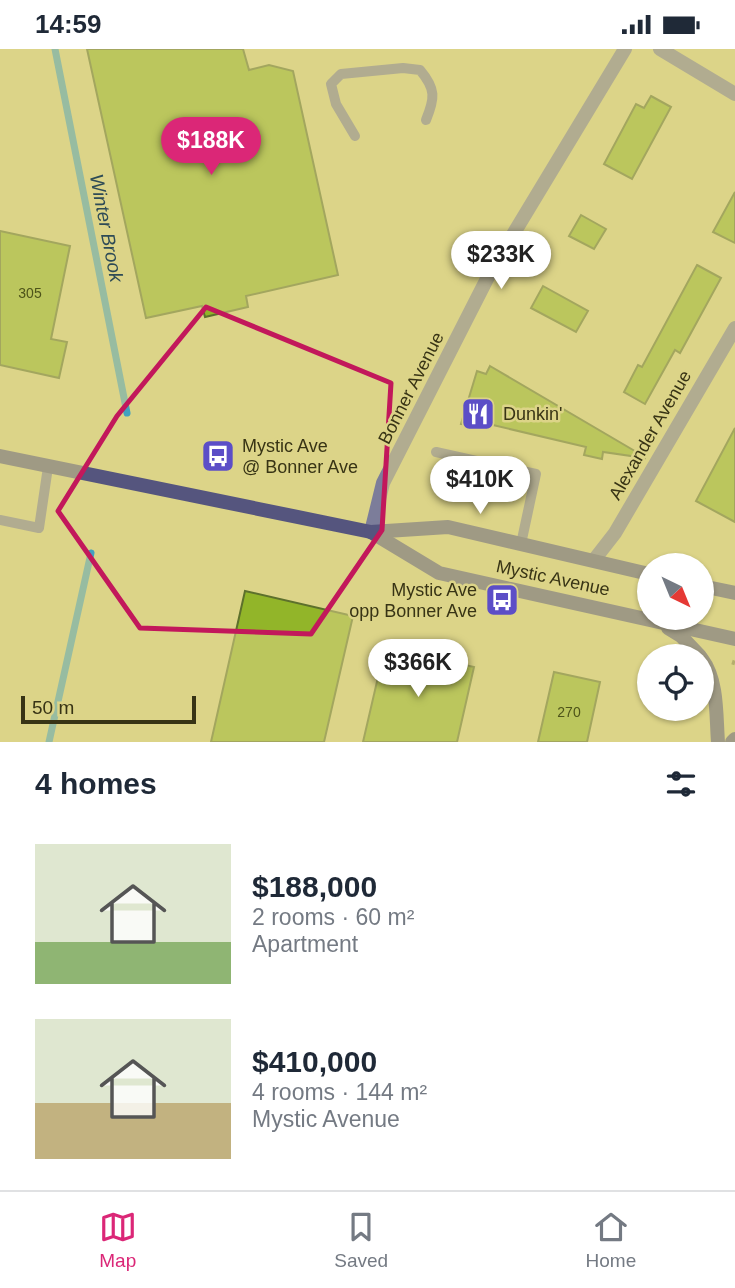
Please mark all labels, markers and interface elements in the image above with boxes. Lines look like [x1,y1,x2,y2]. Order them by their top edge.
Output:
text: 14:59 [35,9,102,39]
pin: $188K [162,117,260,177]
text: $188K [177,127,245,153]
water label: Winter Brook [86,172,128,285]
pin: $233K [452,231,550,291]
text: $233K [467,241,535,267]
house number: 305 [18,285,42,301]
street label: Bonner Avenue [374,329,448,447]
street label: Alexander Avenue [605,367,695,503]
restaurant icon: Dunkin' [459,395,497,433]
place label: Dunkin' [503,404,562,424]
place label: Mystic Ave @ Bonner Ave [242,436,358,477]
bus stop icon: Mystic Ave @ Bonner Ave [199,437,237,475]
pin: $410K [431,456,529,516]
text: $410K [446,466,514,492]
north arrow [637,553,714,630]
map controls [637,553,714,721]
street label: Mystic Avenue [494,556,612,600]
place label: Mystic Ave opp Bonner Ave [349,580,477,621]
bus stop icon: Mystic Ave opp Bonner Ave [483,581,521,619]
pin: $366K [369,639,467,699]
button: locate [637,644,714,721]
text: $366K [384,649,452,675]
scale bar [21,693,196,725]
text: 50 m [32,697,74,718]
house number: 270 [557,704,581,720]
icon: filters [662,765,700,803]
text: 4 homes [35,767,157,800]
text: $188,000 [252,870,377,903]
icon: home [91,872,175,956]
text: 2 rooms · 60 m² [252,904,414,930]
text: Apartment [252,931,358,957]
text: $410,000 [252,1045,377,1078]
icon: home [91,1047,175,1131]
text: 4 rooms · 144 m² [252,1079,427,1105]
text: Mystic Avenue [252,1106,400,1132]
tab: Map [99,1208,137,1272]
tab: Saved [334,1208,388,1272]
tab: Home [586,1208,636,1272]

